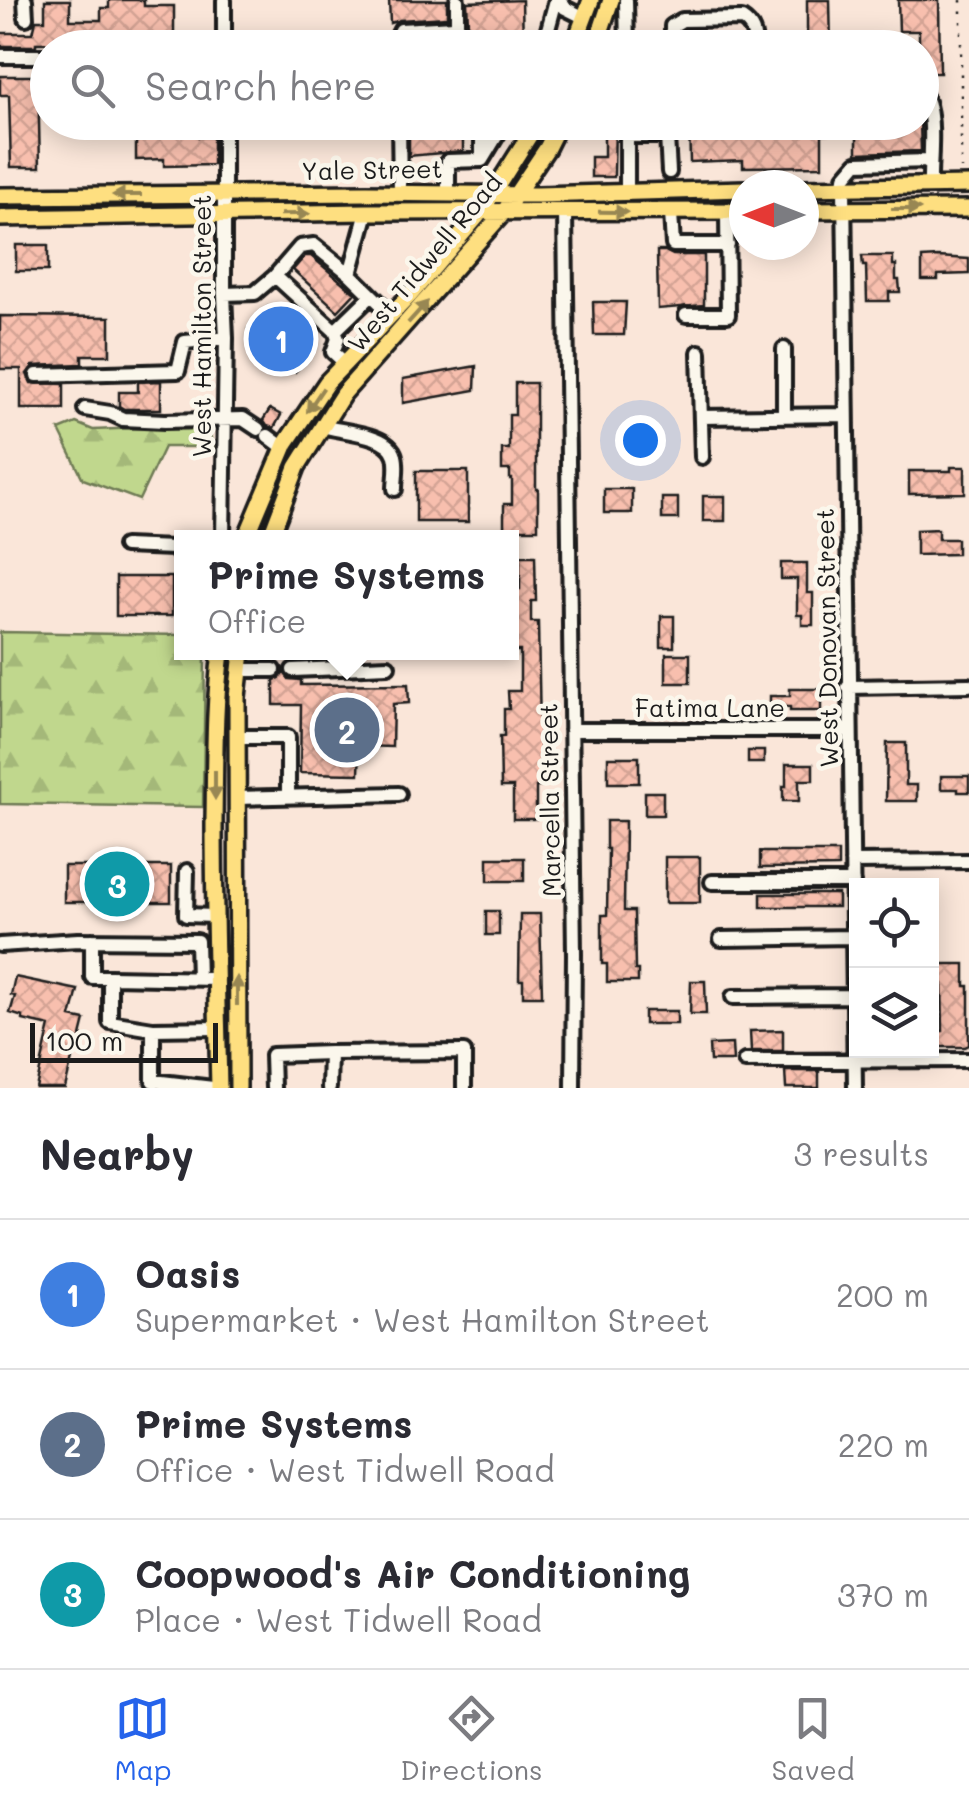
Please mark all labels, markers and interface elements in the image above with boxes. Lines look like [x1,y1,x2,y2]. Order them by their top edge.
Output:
search box [30,30,939,140]
icon: search [65,58,120,113]
text: Search here [145,60,376,110]
street label: Yale Street [301,152,443,186]
street label: West Tidwell Road [340,166,508,358]
north arrow [729,170,819,260]
one-way arrow [110,187,142,203]
street label: West Hamilton Street [185,194,217,458]
one-way arrow [891,201,923,217]
one-way arrow [598,204,630,220]
one-way arrow [280,205,312,221]
one-way arrow [406,300,428,325]
pin: 1 [248,302,314,376]
one-way arrow [307,386,325,413]
your location [615,415,666,466]
street label: West Donovan Street [808,508,844,768]
popup [174,530,519,660]
text: Prime Systems [208,549,485,599]
text: Office [208,599,306,641]
street label: Fatima Lane [635,691,785,723]
pin: 2 [314,692,380,768]
street label: Marcella Street [531,703,567,897]
one-way arrow [207,769,223,801]
pin: 3 [84,846,150,922]
map controls [849,878,939,1058]
button: locate [849,878,939,968]
button: layers [849,968,939,1058]
one-way arrow [229,974,245,1006]
scale bar [30,1018,218,1062]
text: 100 m [45,1022,123,1058]
text: Nearby [40,1126,194,1181]
text: 3 results [793,1132,929,1174]
text: Oasis [135,1248,240,1298]
text: 1 [65,1273,80,1315]
text: 200 m [836,1273,929,1315]
text: Supermarket · West Hamilton Street [135,1298,710,1340]
text: Prime Systems [135,1398,412,1448]
text: 2 [64,1423,81,1465]
text: 220 m [838,1423,929,1465]
text: Office · West Tidwell Road [135,1448,554,1490]
text: Coopwood's Air Conditioning [135,1548,690,1598]
text: 3 [63,1573,82,1615]
text: 370 m [837,1573,929,1615]
text: Place · West Tidwell Road [135,1598,542,1640]
tab: Map [114,1691,171,1787]
tab: Directions [400,1691,543,1787]
tab: Saved [771,1691,855,1787]

